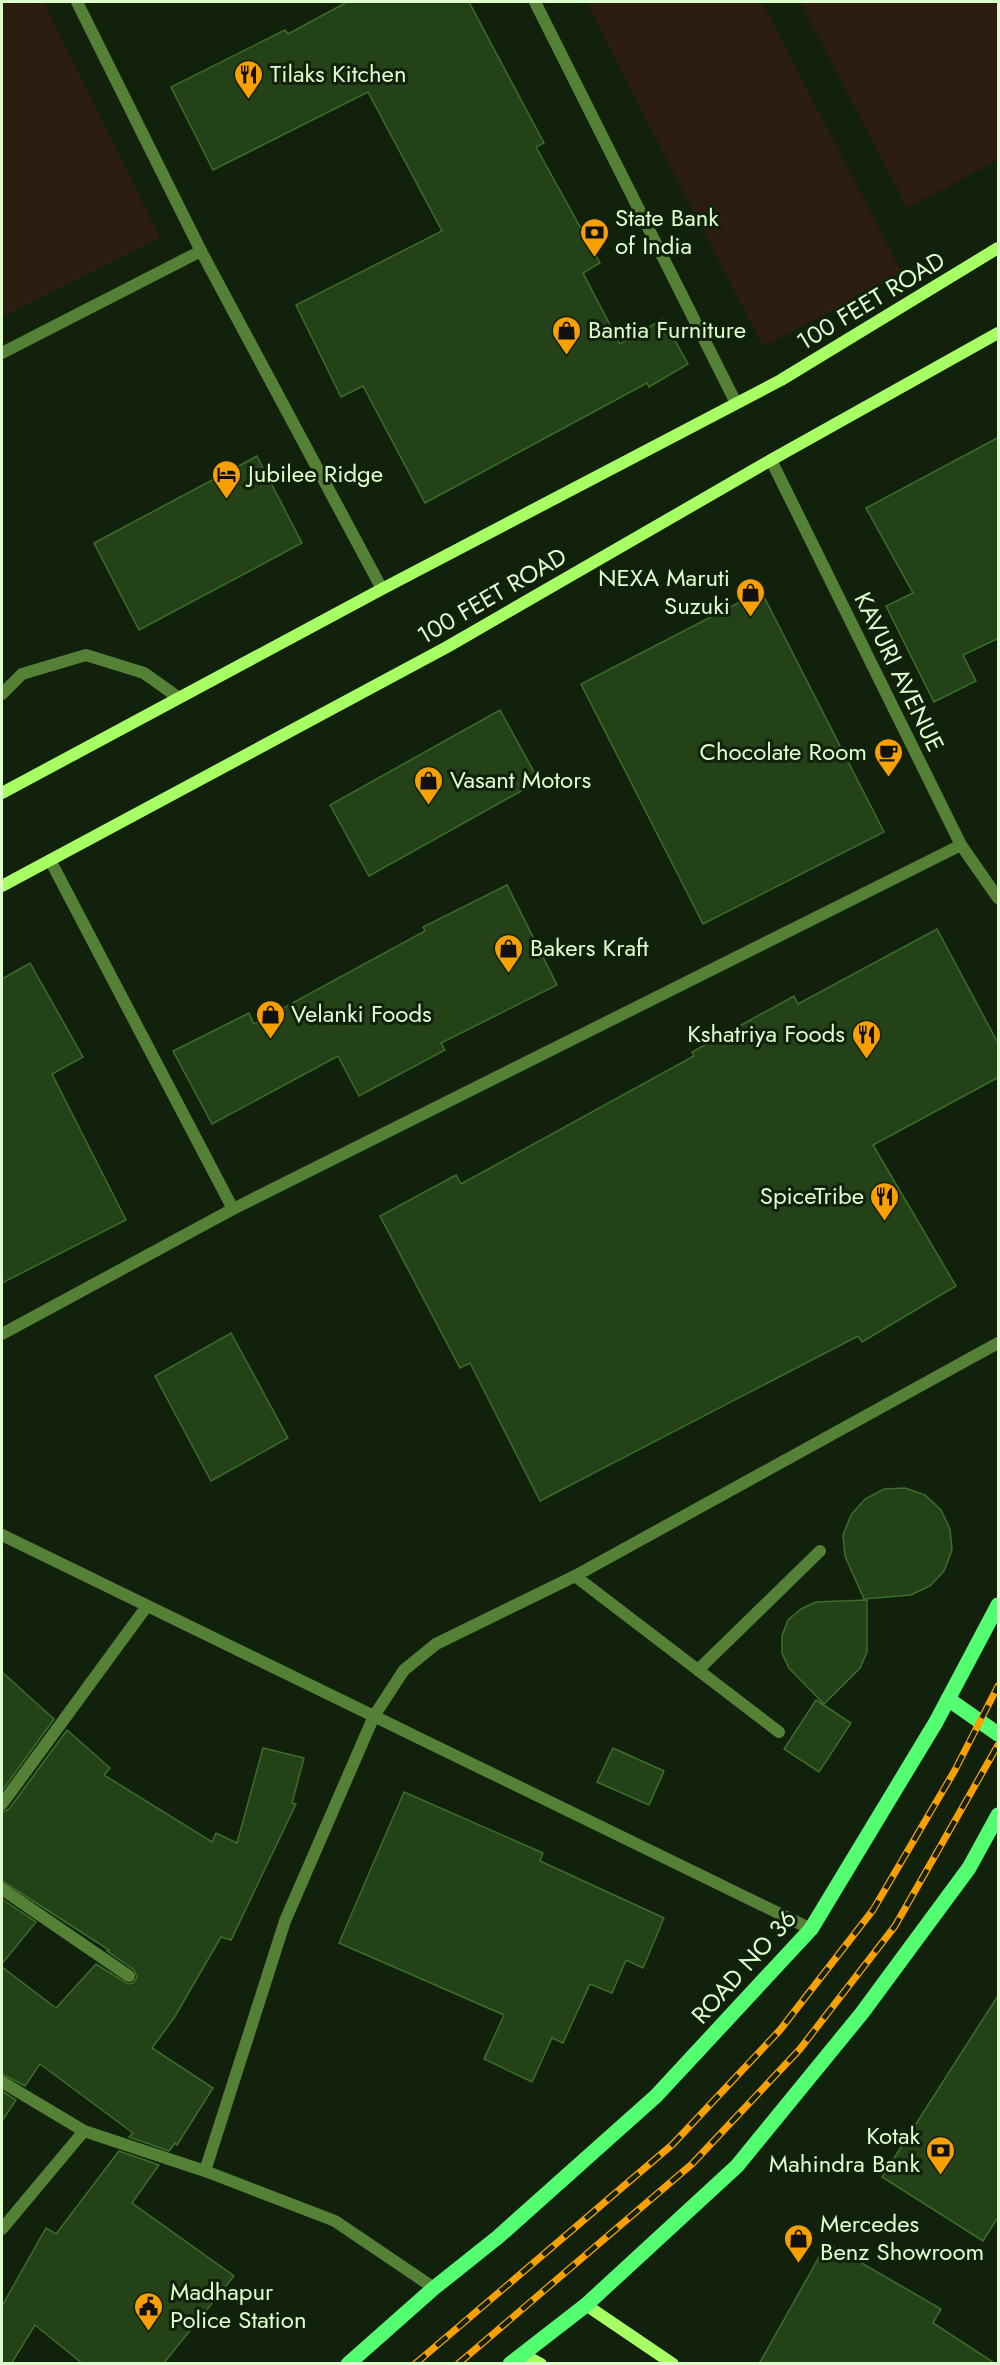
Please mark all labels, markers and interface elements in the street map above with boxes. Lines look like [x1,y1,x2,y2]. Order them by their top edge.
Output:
place label: Tilaks Kitchen [270,56,407,91]
restaurant icon: Tilaks Kitchen [233,58,265,100]
place label: State Bank of India [615,200,719,263]
bank icon: State Bank of India [578,216,610,258]
street label: 100 FEET ROAD [790,242,952,359]
place label: Bantia Furniture [588,312,746,347]
shop icon: Bantia Furniture [551,314,583,356]
place label: Jubilee Ridge [245,456,383,491]
hotel icon: Jubilee Ridge [211,458,243,500]
street label: 100 FEET ROAD [411,539,573,653]
place label: NEXA Maruti Suzuki [598,560,730,623]
shop icon: NEXA Maruti Suzuki [735,576,767,618]
street label: KAVURI AVENUE [846,586,953,758]
place label: Chocolate Room [700,734,867,769]
cafe icon: Chocolate Room [872,736,904,778]
place label: Vasant Motors [450,762,591,797]
shop icon: Vasant Motors [413,764,445,806]
place label: Bakers Kraft [530,930,649,965]
shop icon: Bakers Kraft [493,932,525,974]
place label: Velanki Foods [291,996,432,1031]
shop icon: Velanki Foods [254,998,286,1040]
place label: Kshatriya Foods [687,1016,845,1051]
restaurant icon: Kshatriya Foods [850,1018,882,1060]
place label: SpiceTribe [760,1178,864,1213]
restaurant icon: SpiceTribe [869,1180,901,1222]
street label: ROAD NO 36 [683,1902,804,2031]
place label: Kotak Mahindra Bank [769,2118,920,2181]
bank icon: Kotak Mahindra Bank [925,2134,957,2176]
place label: Mercedes Benz Showroom [820,2206,984,2269]
shop icon: Mercedes Benz Showroom [783,2222,815,2264]
place label: Madhapur Police Station [170,2274,307,2337]
public building icon: Madhapur Police Station [133,2290,165,2332]

